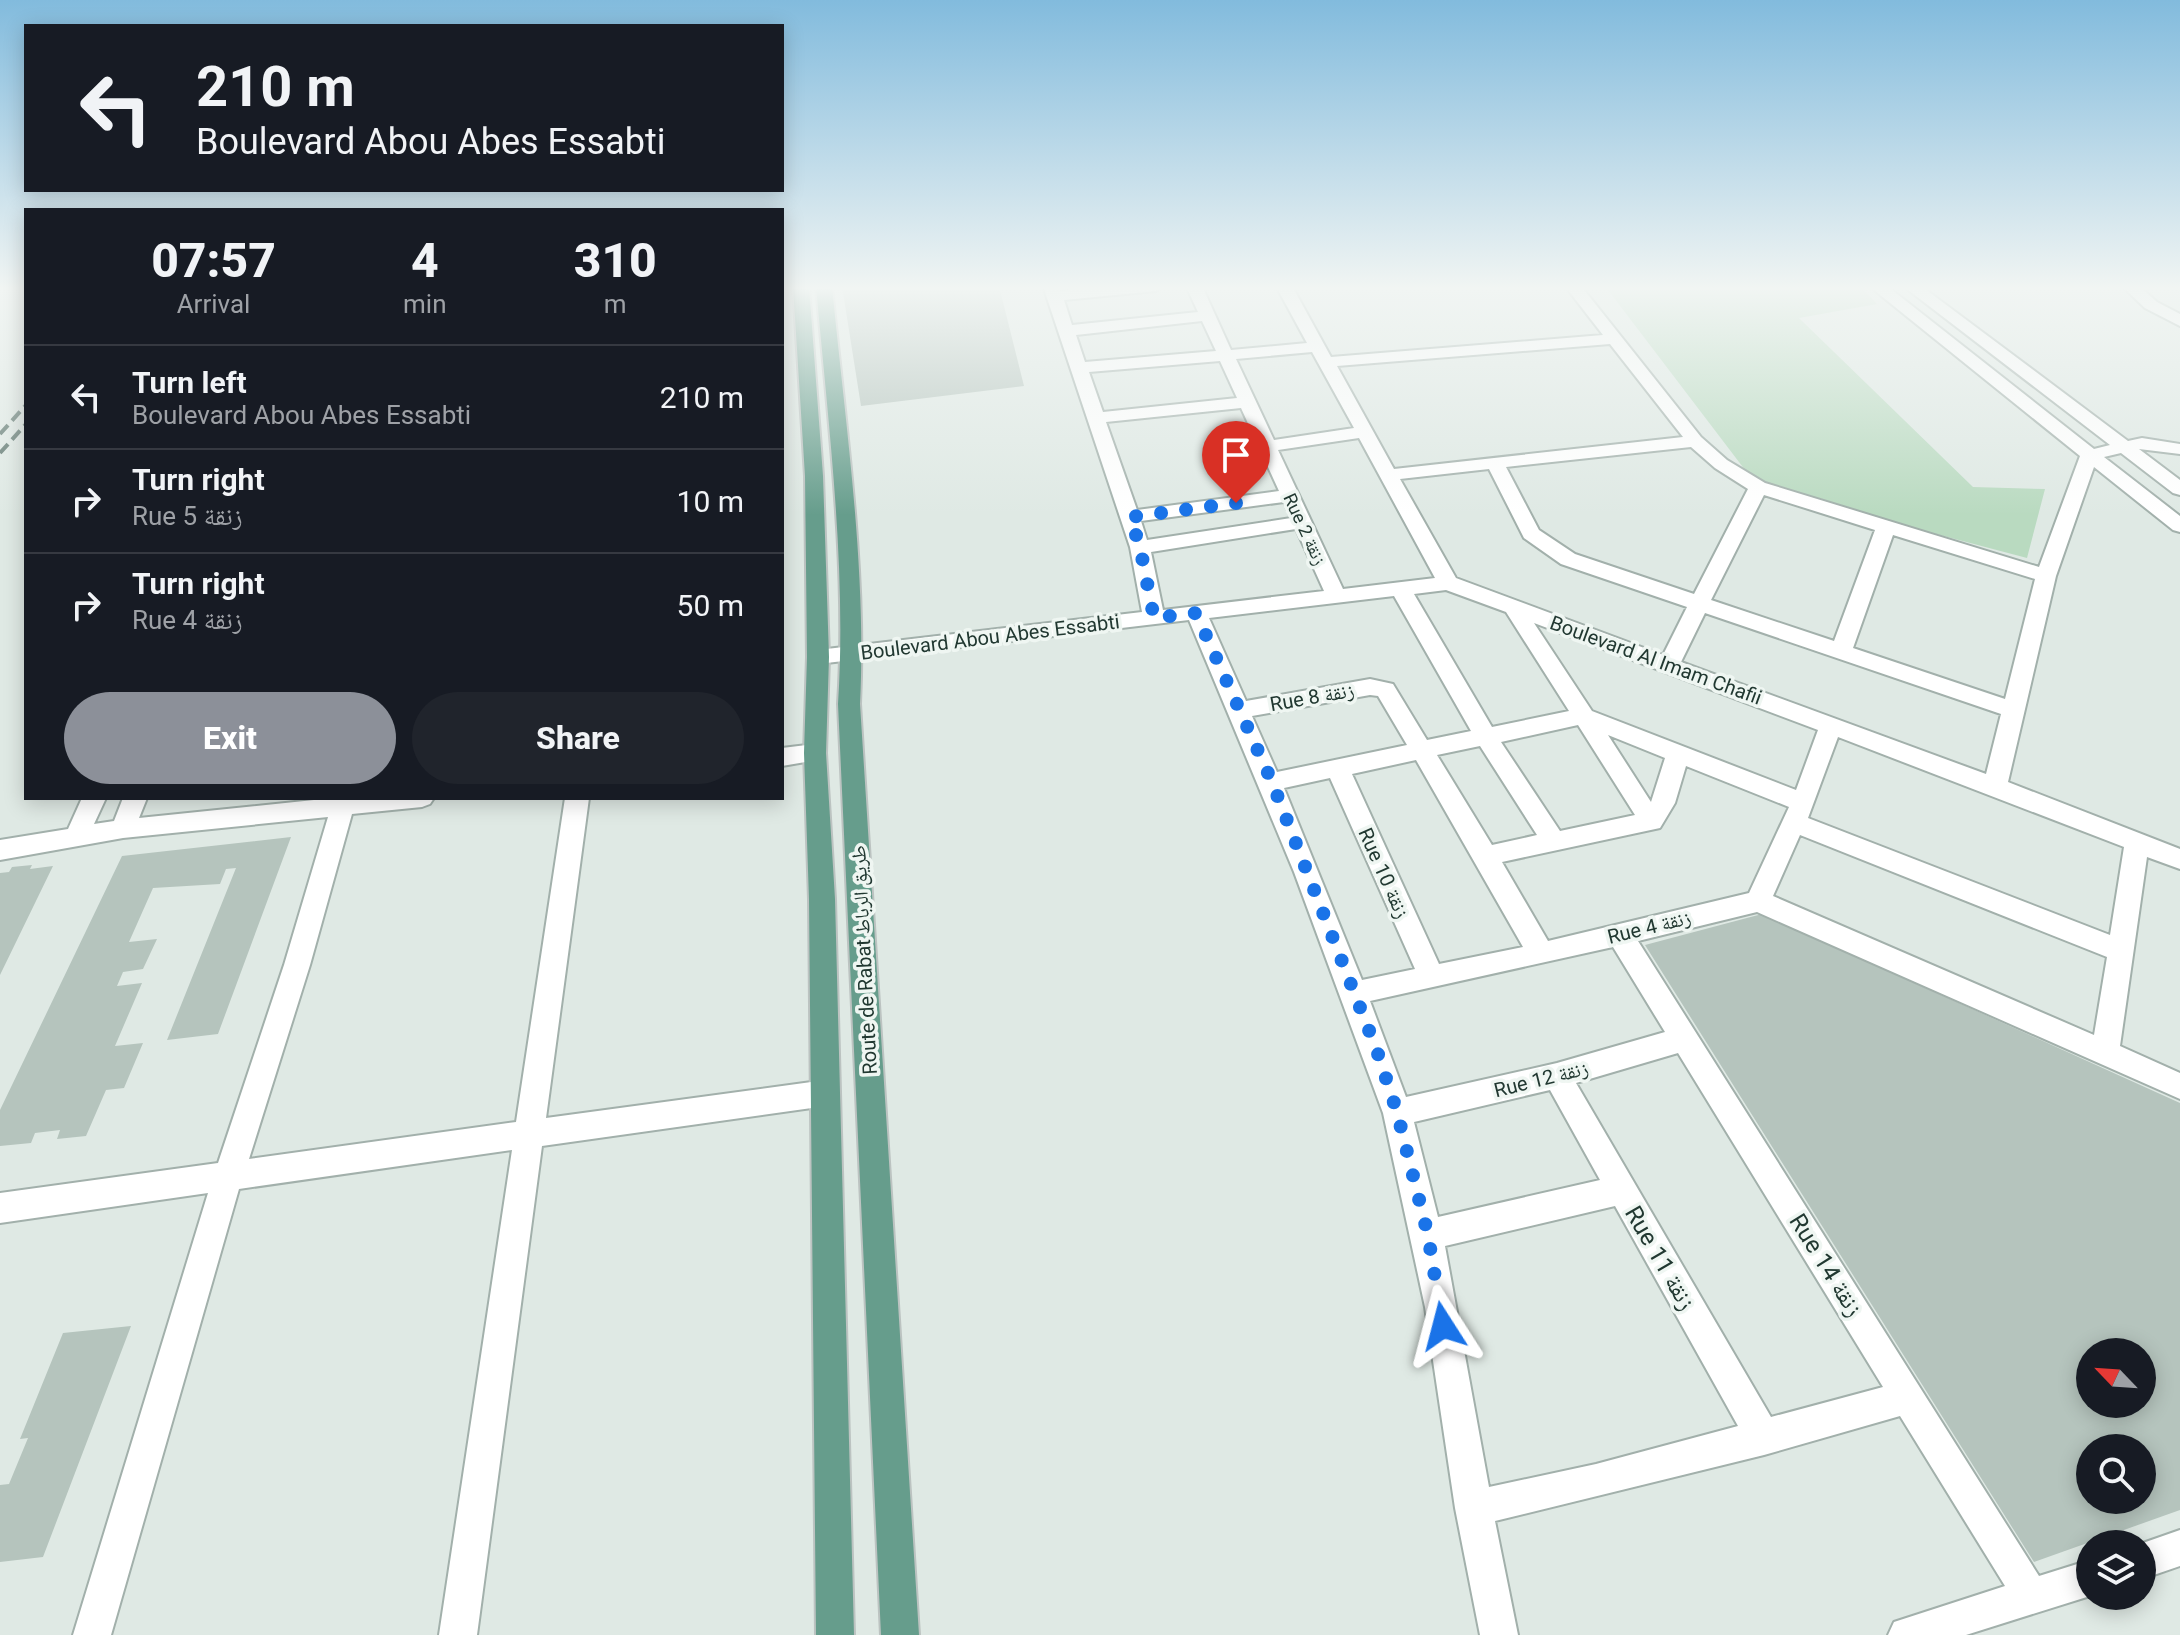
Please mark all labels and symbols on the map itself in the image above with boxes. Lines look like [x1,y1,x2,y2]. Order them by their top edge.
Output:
pin [1202,421,1270,503]
street label: Rue 2 زنقة [1279,490,1331,568]
street label: Boulevard Abou Abes Essabti [859,609,1121,665]
street label: Boulevard Al Imam Chafii [1547,610,1765,710]
street label: Rue 8 زنقة [1268,678,1356,716]
street label: Rue 10 زنقة [1353,824,1415,922]
street label: Route de Rabat طريق الرباط [846,845,882,1075]
street label: Rue 4 زنقة [1605,905,1693,949]
street label: Rue 12 زنقة [1491,1056,1591,1102]
street label: Rue 11 زنقة [1619,1201,1701,1315]
street label: Rue 14 زنقة [1783,1209,1869,1321]
position arrow [1401,1284,1485,1368]
north arrow [2076,1338,2156,1418]

